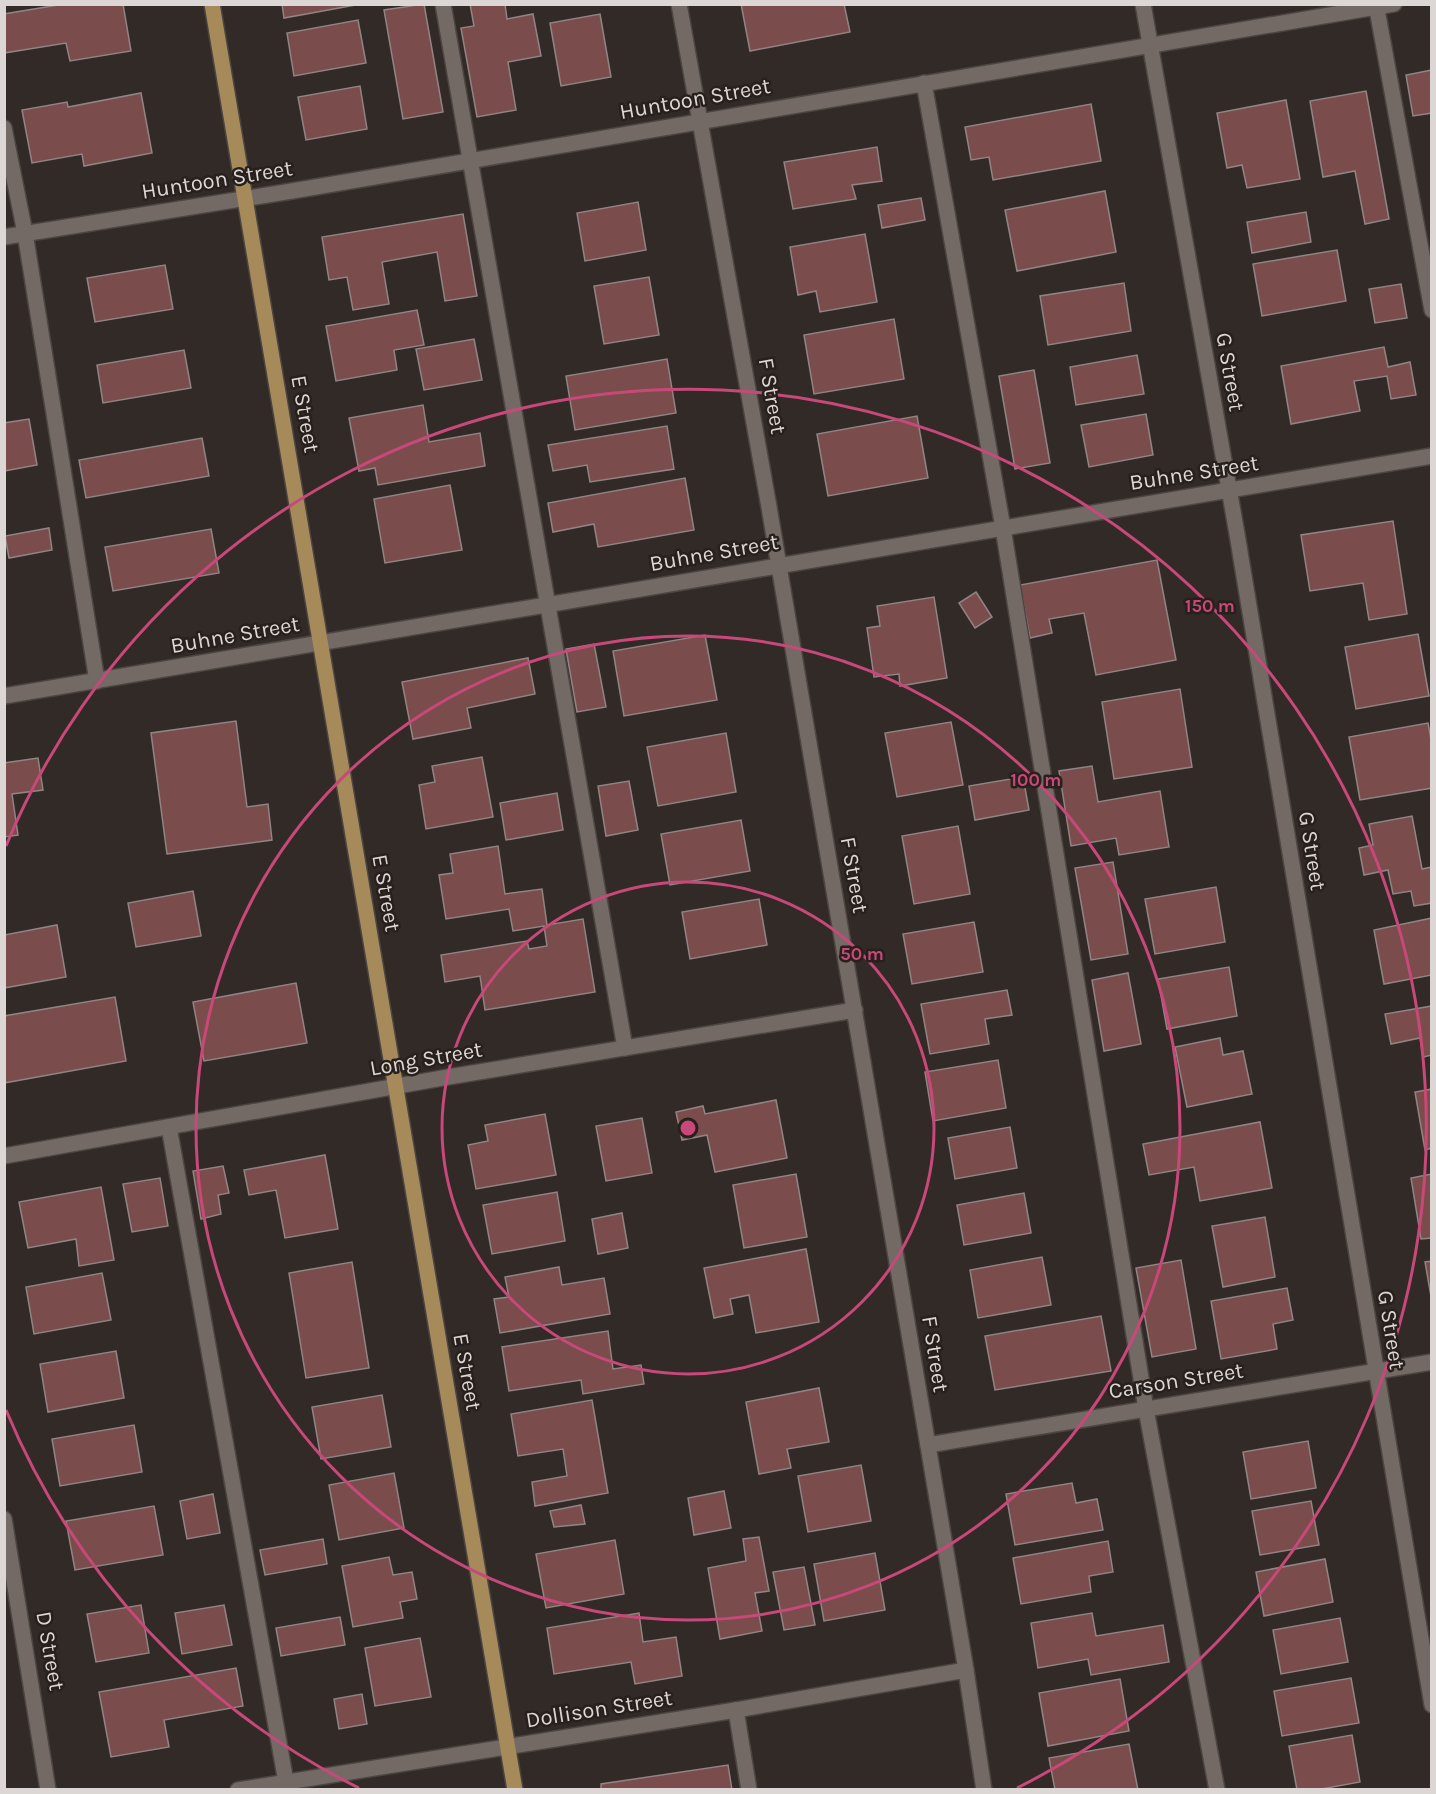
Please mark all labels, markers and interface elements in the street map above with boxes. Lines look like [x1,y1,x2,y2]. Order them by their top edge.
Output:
street label: Huntoon Street [618,73,772,125]
street label: Huntoon Street [140,155,294,205]
street label: G Street [1210,330,1250,414]
street label: F Street [752,356,792,436]
street label: E Street [285,373,325,455]
street label: Buhne Street [1128,450,1260,496]
street label: Buhne Street [647,529,781,577]
text: 150 m [1185,595,1235,617]
street label: Buhne Street [168,611,302,659]
text: 100 m [1011,769,1061,791]
street label: G Street [1293,810,1331,892]
street label: F Street [834,835,874,915]
street label: E Street [366,852,406,934]
text: 50 m [840,943,884,965]
street label: Long Street [368,1036,484,1082]
centre of rings [678,1118,698,1138]
street label: G Street [1372,1289,1410,1371]
street label: F Street [916,1314,954,1394]
street label: E Street [447,1331,487,1413]
street label: Carson Street [1107,1358,1245,1404]
street label: D Street [30,1609,70,1693]
street label: Dollison Street [524,1685,674,1733]

